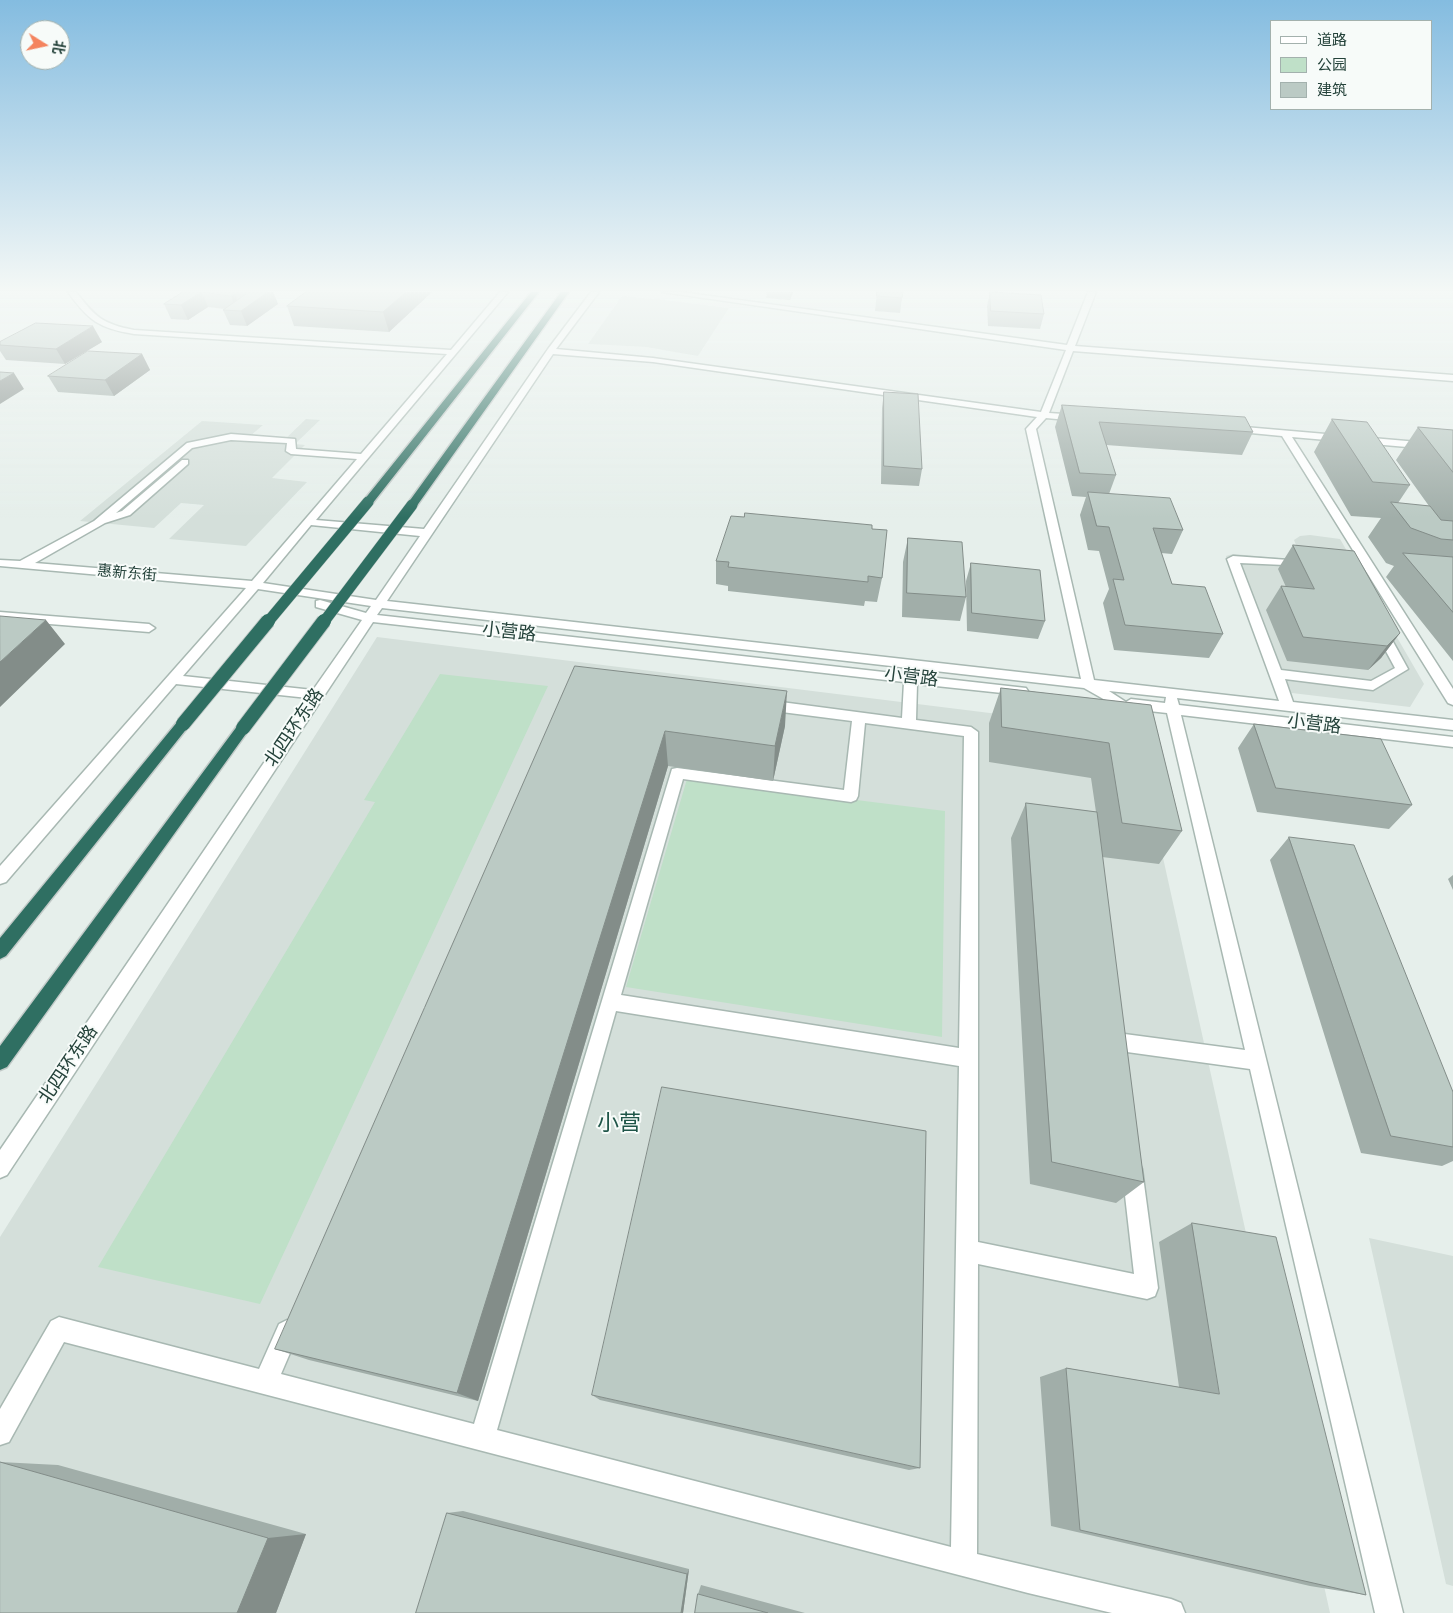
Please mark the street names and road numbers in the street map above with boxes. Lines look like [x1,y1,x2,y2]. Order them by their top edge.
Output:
street label: 惠新东街 [96,562,158,586]
street label: 小营路 [481,619,537,647]
street label: 小营路 [883,664,939,692]
street label: 北四环东路 [261,685,329,771]
street label: 小营路 [1286,711,1342,739]
street label: 北四环东路 [35,1022,103,1108]

